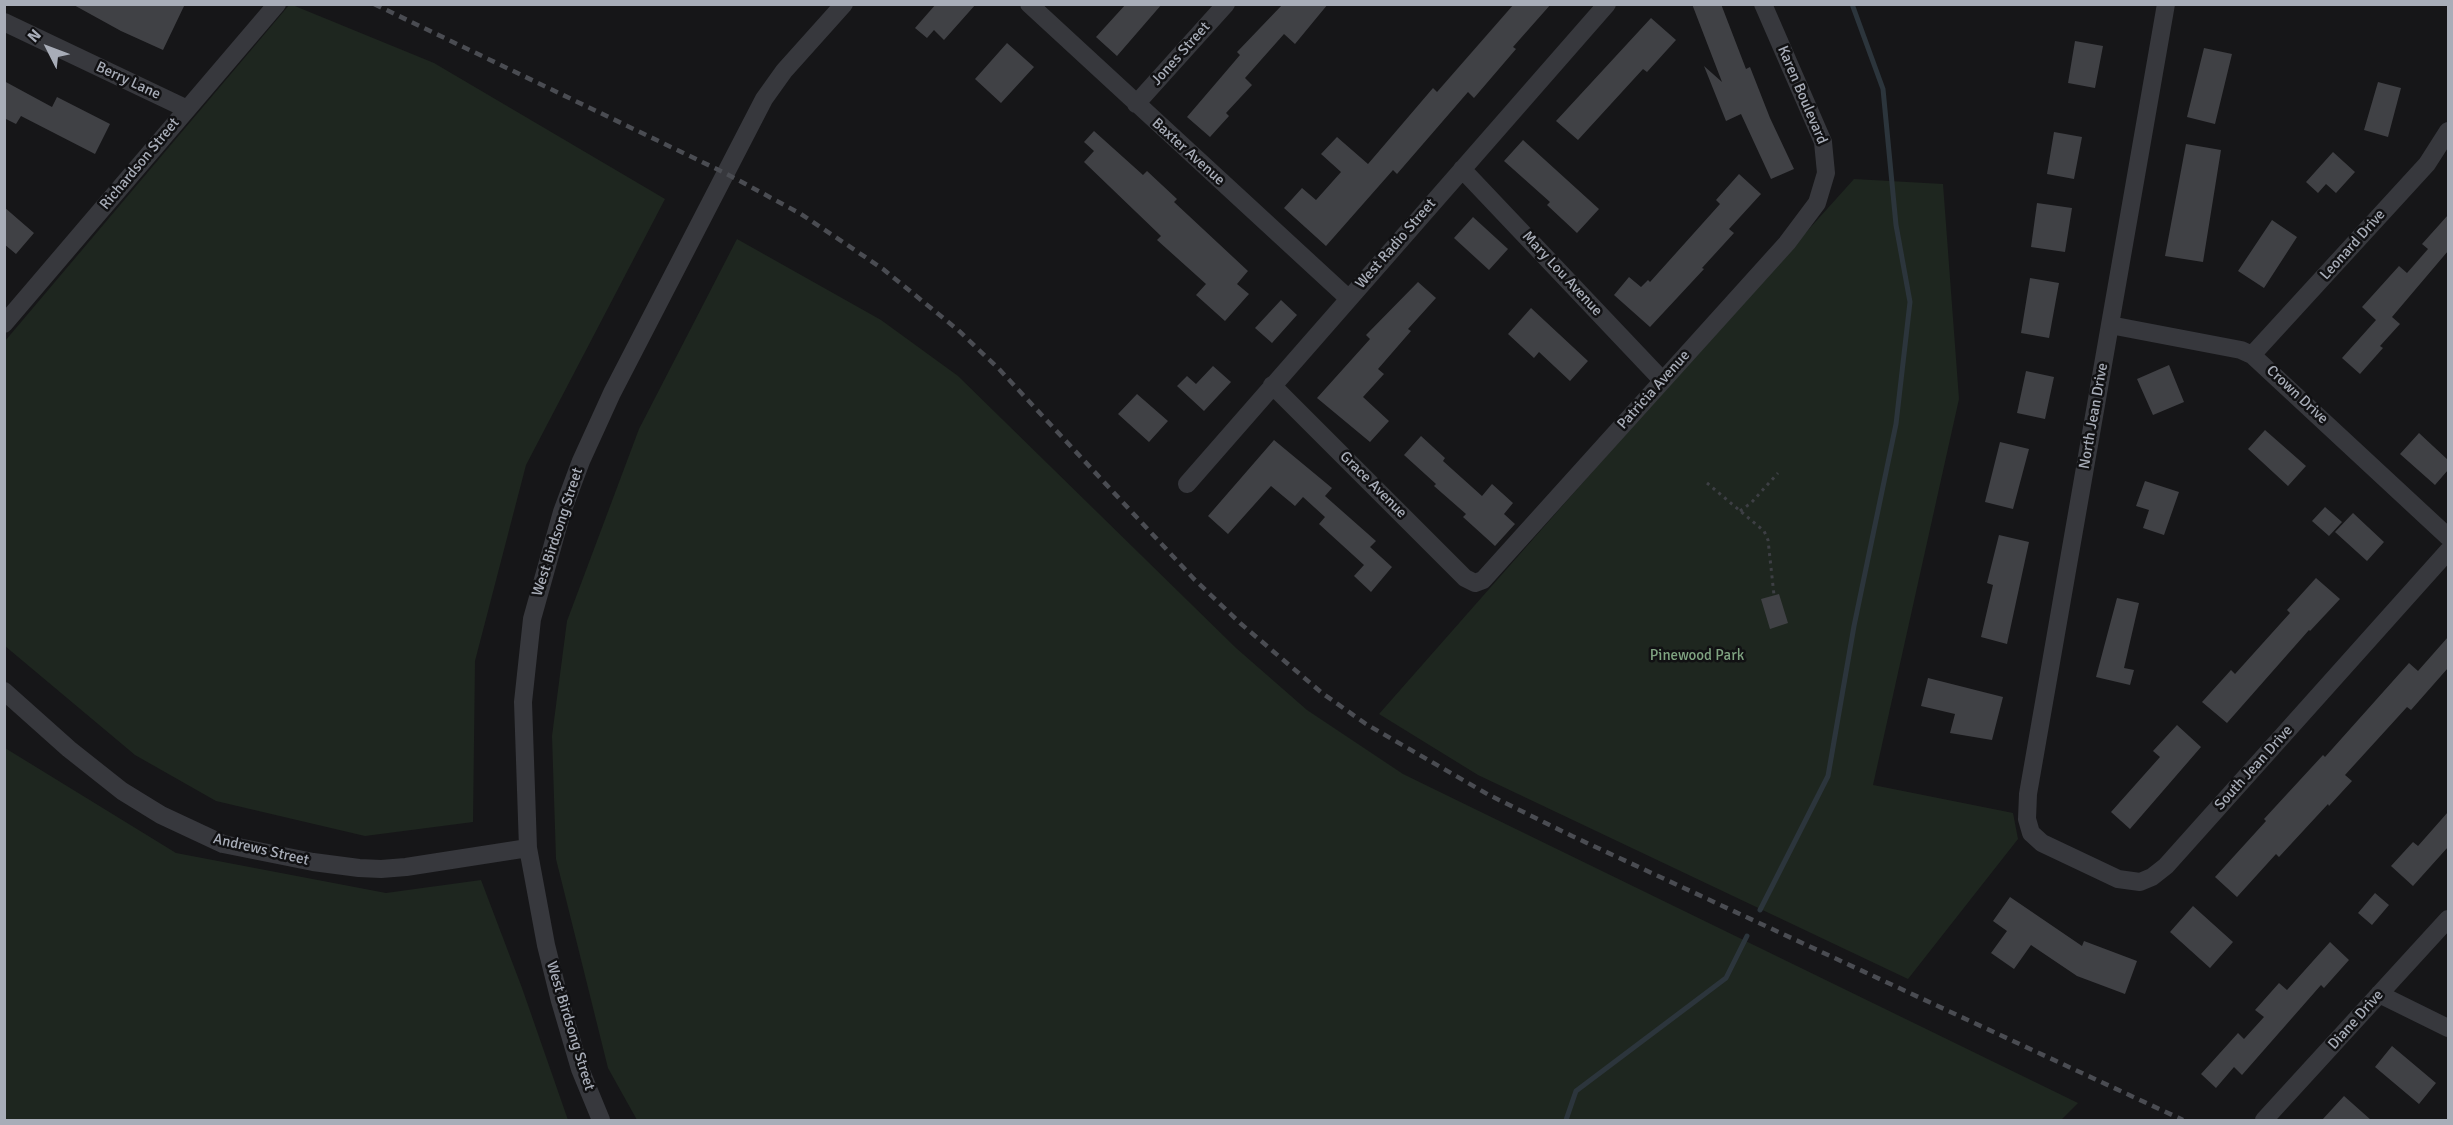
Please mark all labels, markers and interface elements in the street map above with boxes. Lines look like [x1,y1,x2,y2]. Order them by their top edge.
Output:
north arrow [18,18,78,78]
street label: Jones Street [1148,19,1214,89]
text: N [23,25,46,47]
street label: Karen Boulevard [1773,43,1831,147]
street label: Berry Lane [93,58,163,104]
street label: Richardson Street [96,114,184,214]
street label: Baxter Avenue [1148,115,1228,189]
street label: West Radio Street [1352,195,1440,293]
street label: Leonard Drive [2317,206,2389,284]
street label: Mary Lou Avenue [1518,228,1606,320]
street label: Patricia Avenue [1614,347,1694,433]
street label: North Jean Drive [2076,362,2112,470]
street label: Crown Drive [2262,362,2332,428]
street label: Grace Avenue [1336,448,1410,522]
street label: West Birdsong Street [529,465,587,599]
park label: Pinewood Park [1650,647,1744,665]
street label: South Jean Drive [2211,722,2297,814]
street label: Andrews Street [211,830,311,870]
street label: West Birdsong Street [542,959,598,1093]
street label: Diane Drive [2325,987,2387,1053]

